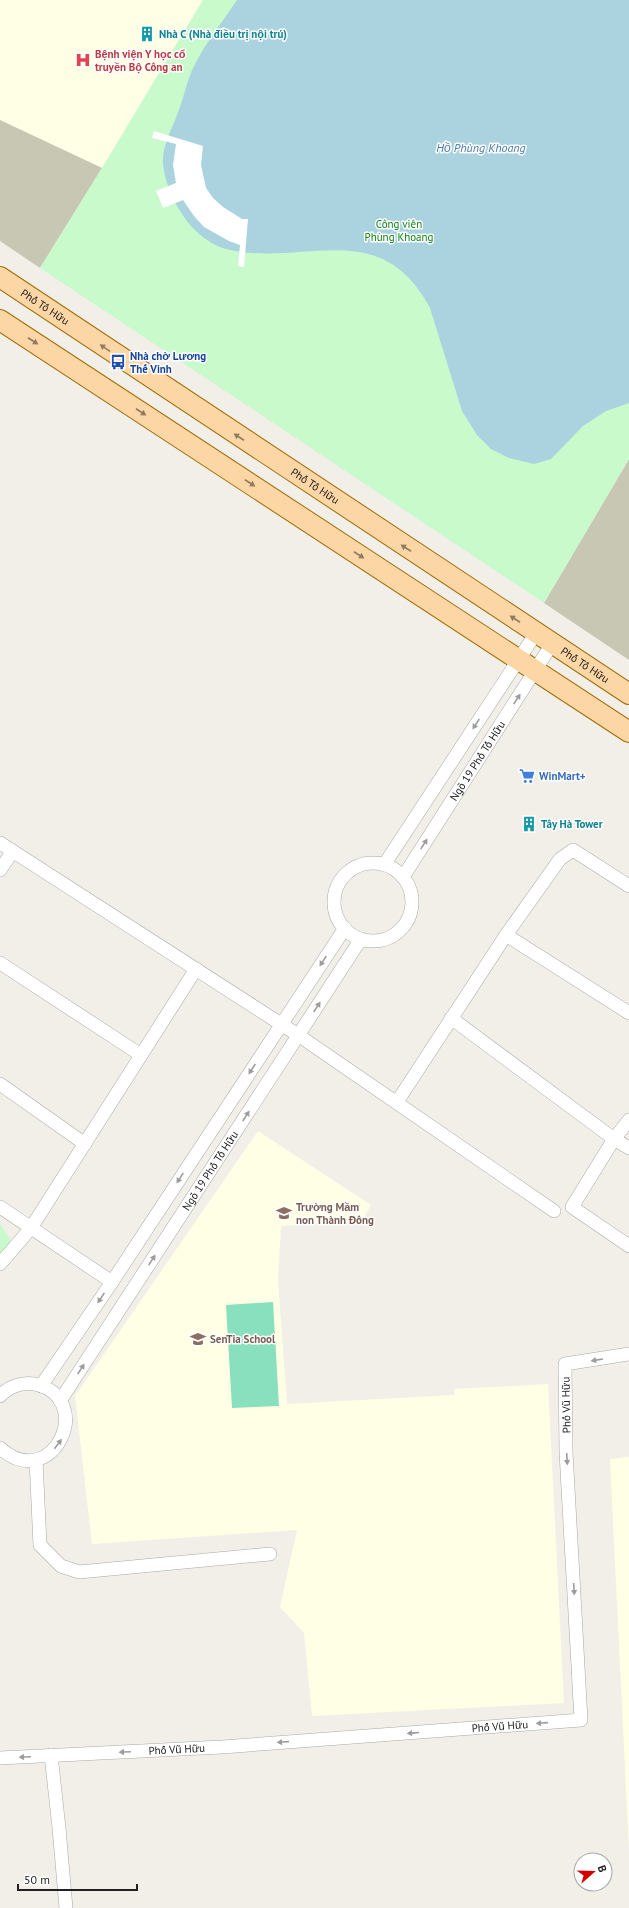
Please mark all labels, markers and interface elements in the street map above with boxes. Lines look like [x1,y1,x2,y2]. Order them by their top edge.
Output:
building icon: Nhà C (Nhà điều trị nội trú) [138,25,156,43]
place label: Nhà C (Nhà điều trị nội trú) [159,27,287,41]
place label: Bệnh viện Y học cổ truyền Bộ Công an [95,47,186,74]
hospital icon: Bệnh viện Y học cổ truyền Bộ Công an [74,51,92,69]
water label: Hồ Phùng Khoang [436,140,526,155]
park label: Công viên Phùng Khoang [365,217,434,244]
street label: Phố Tố Hữu [18,286,72,328]
one-way arrow [27,337,38,345]
one-way arrow [100,344,111,352]
place label: Nhà chờ Lương Thế Vinh [130,349,206,376]
bus stop icon: Nhà chờ Lương Thế Vinh [109,353,127,371]
one-way arrow [136,408,147,416]
one-way arrow [234,433,244,441]
street label: Phố Tố Hữu [288,465,342,507]
one-way arrow [244,480,256,487]
one-way arrow [400,544,412,551]
one-way arrow [353,551,365,558]
one-way arrow [509,615,520,623]
street label: Phố Tố Hữu [558,644,612,686]
one-way arrow [513,694,521,705]
street label: Ngõ 19 Phố Tố Hữu [447,718,508,803]
one-way arrow [472,719,480,730]
supermarket icon: WinMart+ [518,767,536,785]
place label: WinMart+ [539,769,586,783]
building icon: Tây Hà Tower [520,815,538,833]
place label: Tây Hà Tower [541,817,603,831]
one-way arrow [420,839,428,849]
one-way arrow [319,956,327,966]
one-way arrow [313,1002,321,1012]
one-way arrow [248,1064,256,1075]
one-way arrow [242,1111,250,1121]
street label: Ngõ 19 Phố Tố Hữu [179,1128,241,1213]
one-way arrow [176,1173,184,1183]
place label: Trường Mầm non Thành Đông [296,1200,374,1227]
school or university icon: Trường Mầm non Thành Đông [275,1204,293,1222]
one-way arrow [148,1255,156,1265]
one-way arrow [97,1293,105,1303]
school or university icon: SenTia School [189,1330,207,1348]
place label: SenTia School [210,1332,276,1346]
one-way arrow [591,1357,603,1363]
one-way arrow [77,1364,85,1374]
street label: Phố Vũ Hữu [559,1376,573,1433]
one-way arrow [53,1439,62,1450]
one-way arrow [563,1453,570,1465]
one-way arrow [571,1583,577,1596]
street label: Phố Vũ Hữu [471,1717,529,1735]
one-way arrow [536,1719,548,1726]
one-way arrow [407,1729,419,1736]
one-way arrow [277,1739,289,1746]
street label: Phố Vũ Hữu [148,1741,206,1758]
one-way arrow [119,1748,131,1755]
one-way arrow [19,1753,31,1760]
north arrow [573,1852,613,1892]
text: B [595,1863,610,1874]
scale bar [18,1866,137,1892]
text: 50 m [24,1872,50,1887]

